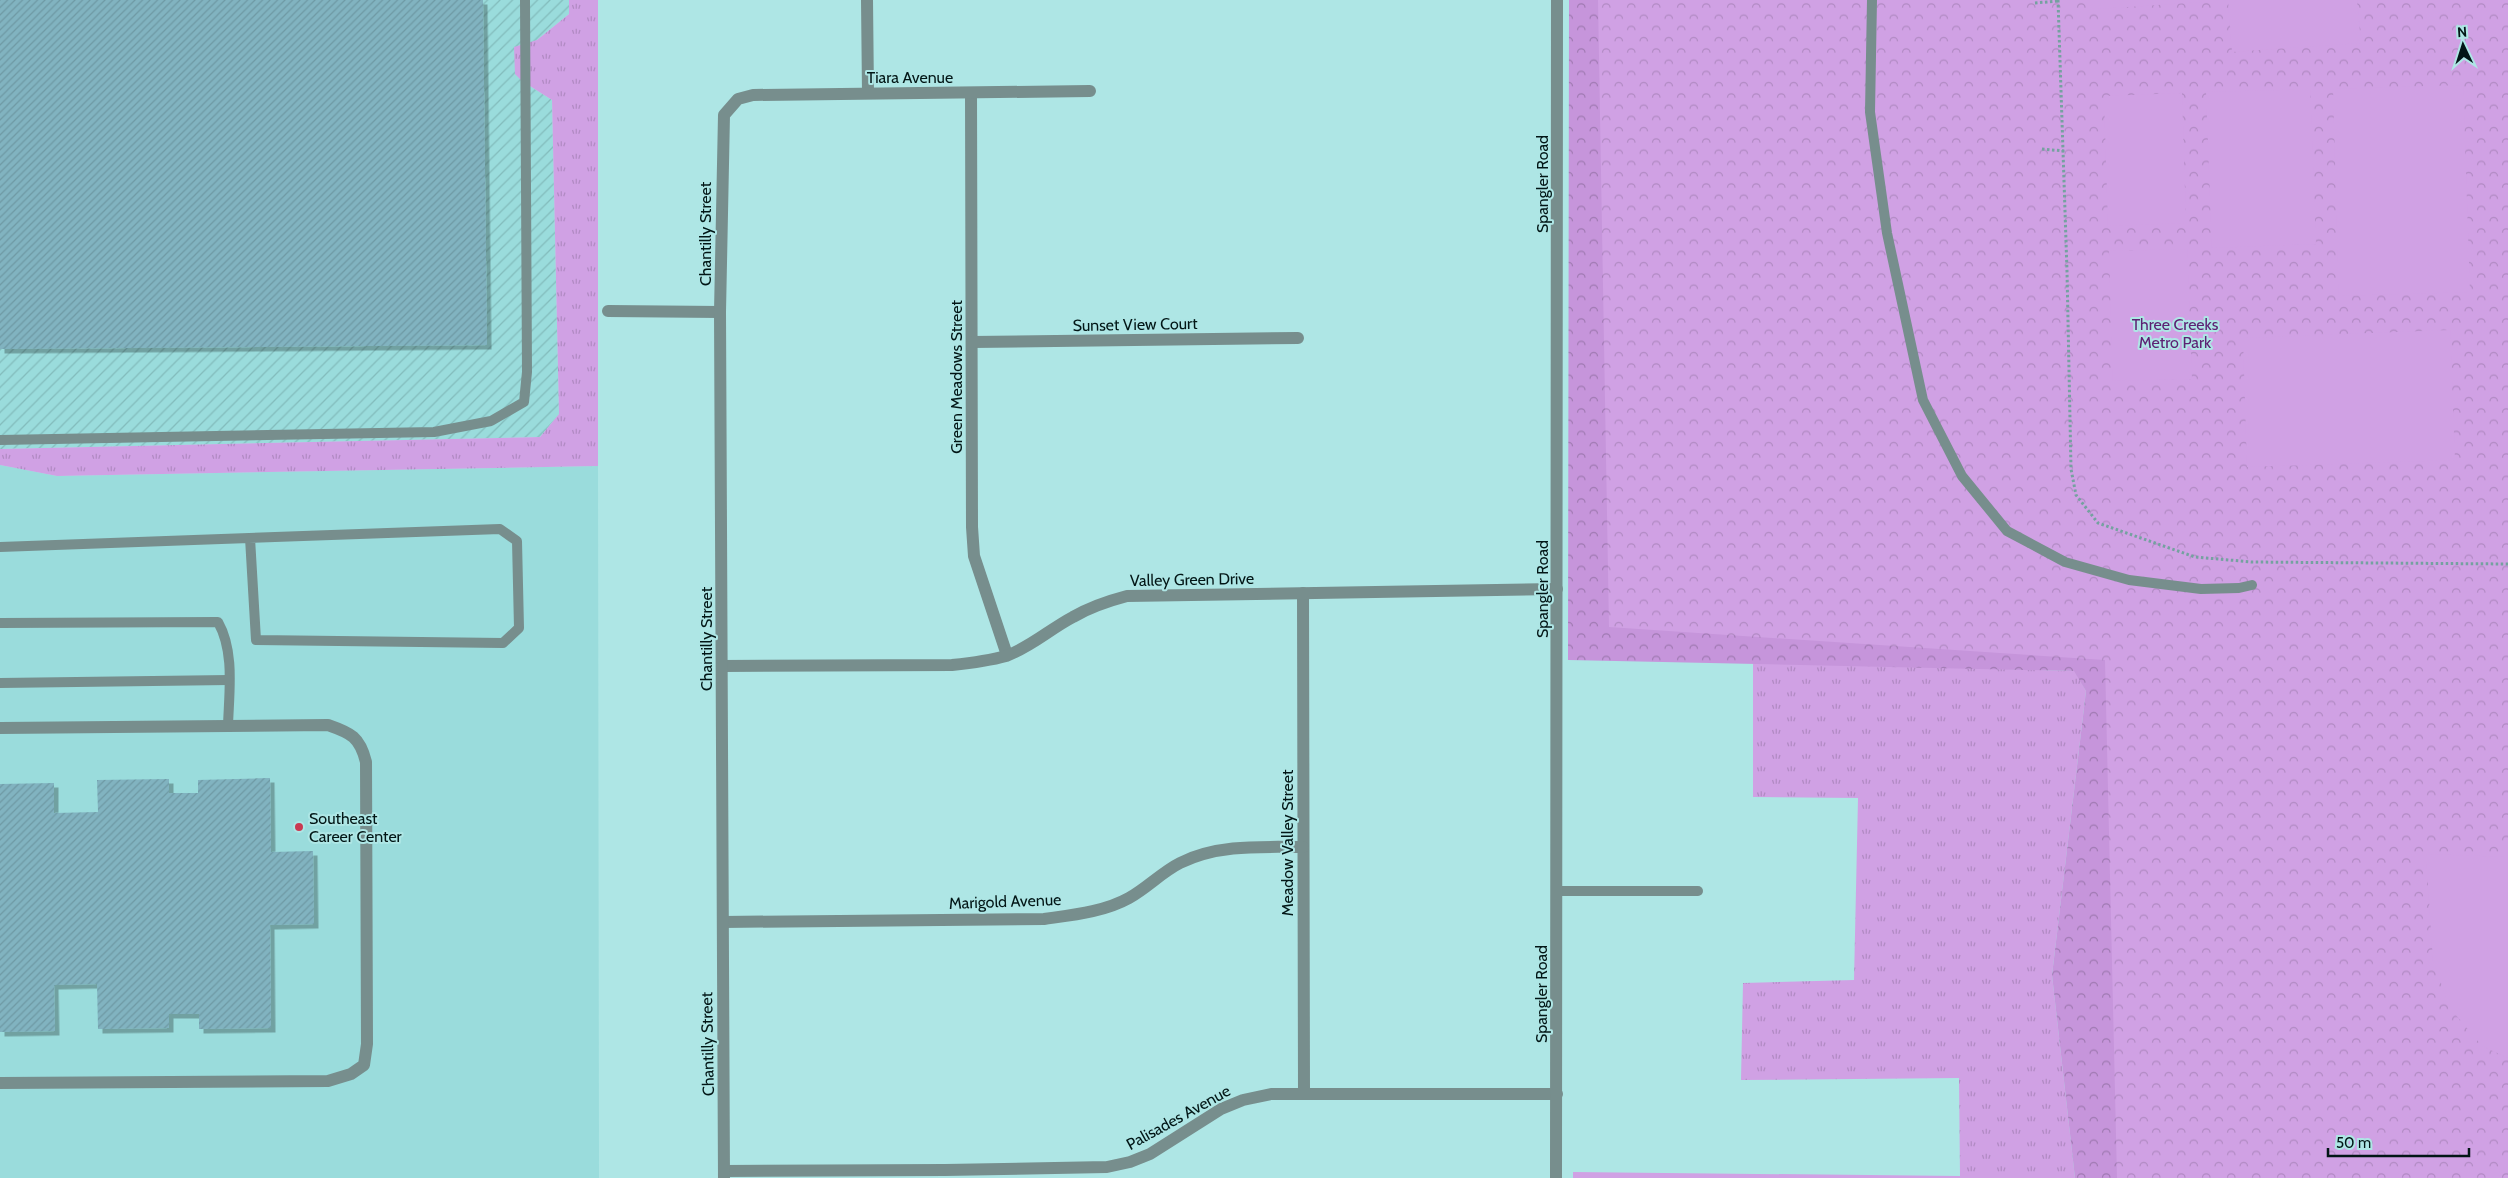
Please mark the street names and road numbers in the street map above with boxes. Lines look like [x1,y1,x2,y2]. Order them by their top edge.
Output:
street label: Tiara Avenue [867,68,953,87]
street label: Spangler Road [1533,135,1552,233]
street label: Chantilly Street [696,181,715,286]
street label: Green Meadows Street [947,300,966,454]
street label: Sunset View Court [1072,314,1198,335]
street label: Spangler Road [1533,540,1552,638]
street label: Valley Green Drive [1130,569,1254,590]
street label: Chantilly Street [697,586,716,691]
street label: Meadow Valley Street [1278,769,1297,916]
street label: Marigold Avenue [948,890,1062,913]
street label: Spangler Road [1532,945,1551,1043]
street label: Chantilly Street [697,991,718,1096]
street label: Palisades Avenue [1123,1081,1234,1154]

